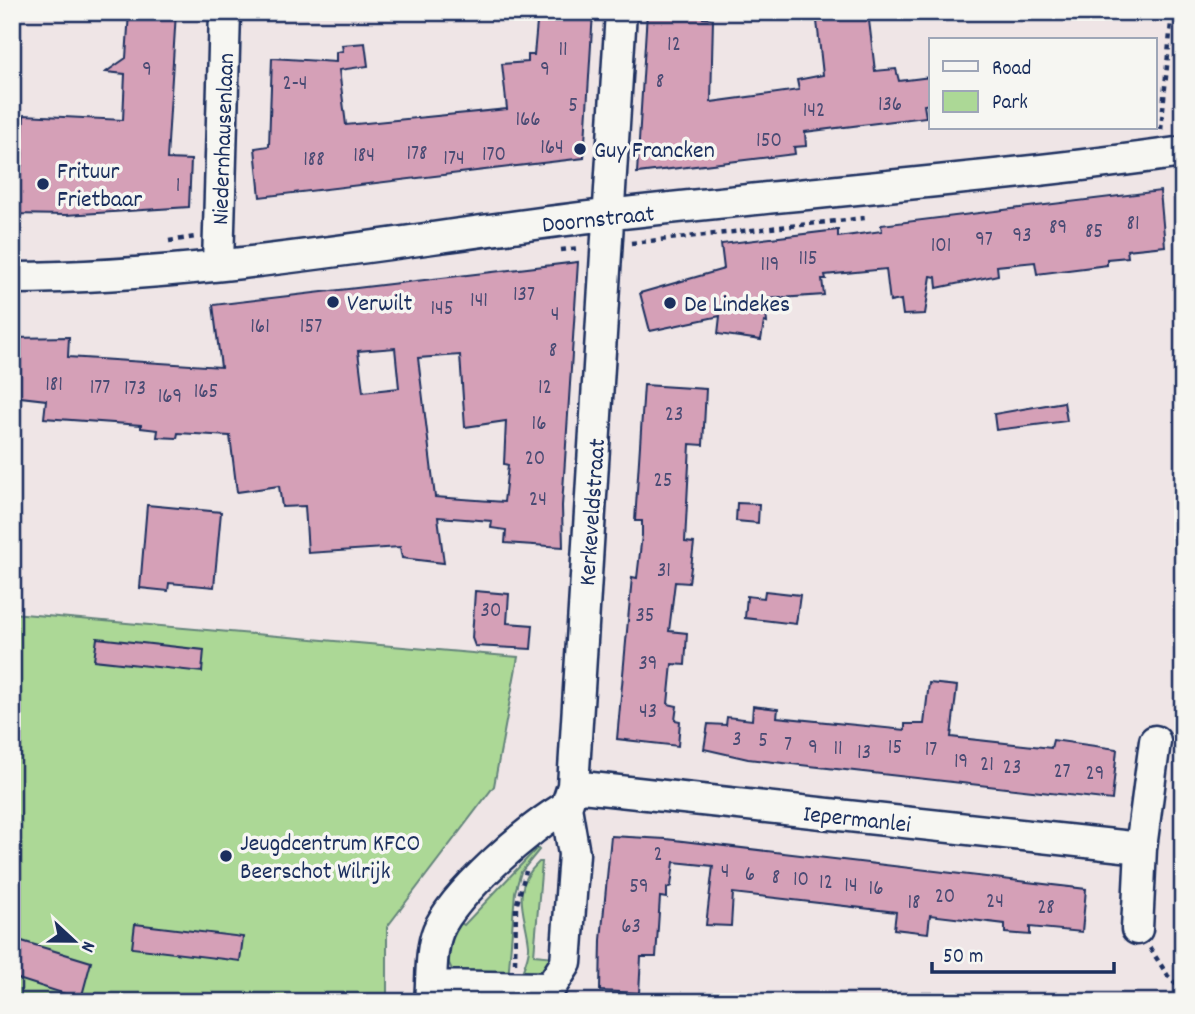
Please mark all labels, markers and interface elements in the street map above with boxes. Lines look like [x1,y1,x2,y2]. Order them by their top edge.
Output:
house number: 12 [667,31,681,61]
house number: 11 [558,36,568,66]
legend [929,38,1156,130]
street label: Niedernhausenlaan [205,52,245,226]
text: Road [992,55,1031,85]
house number: 9 [142,56,152,86]
house number: 9 [540,56,550,86]
house number: 8 [656,68,664,98]
house number: 2-4 [282,70,308,100]
text: Park [992,89,1028,119]
house number: 136 [878,91,902,121]
house number: 5 [568,92,578,122]
house number: 142 [803,97,825,127]
house number: 166 [515,106,541,136]
house number: 150 [756,127,782,157]
house number: 164 [540,134,564,164]
place label: Guy Francken [594,135,715,169]
house number: 178 [406,140,428,170]
house number: 170 [482,141,506,171]
marker: Guy Francken [572,141,588,157]
house number: 184 [353,142,375,172]
house number: 174 [443,145,465,175]
house number: 188 [303,146,325,176]
place label: Frituur Frietbaar [57,156,142,218]
house number: 1 [176,172,180,202]
marker: Frituur Frietbaar [35,176,51,192]
street label: Doornstraat [540,198,656,244]
house number: 81 [1126,210,1140,240]
house number: 89 [1049,214,1067,244]
house number: 85 [1085,218,1103,248]
house number: 93 [1013,222,1031,252]
house number: 97 [975,226,993,256]
house number: 101 [931,232,951,262]
house number: 115 [799,245,817,275]
house number: 119 [761,251,779,281]
house number: 137 [513,281,535,311]
house number: 141 [470,287,488,317]
place label: Verwilt [347,288,413,322]
place label: De Lindekes [684,289,790,323]
marker: Verwilt [325,294,341,310]
house number: 145 [430,295,454,325]
marker: De Lindekes [662,295,678,311]
house number: 4 [551,301,559,331]
house number: 161 [250,313,270,343]
house number: 157 [300,313,322,343]
house number: 8 [549,337,557,367]
house number: 181 [45,371,63,401]
house number: 177 [90,374,110,404]
house number: 12 [538,374,552,404]
house number: 173 [124,375,146,405]
house number: 165 [194,378,218,408]
house number: 169 [158,383,182,413]
house number: 23 [665,401,683,431]
house number: 16 [532,410,546,440]
street label: Kerkeveldstraat [572,437,616,587]
house number: 20 [525,445,545,475]
house number: 25 [654,467,672,497]
house number: 24 [529,486,547,516]
house number: 31 [657,557,671,587]
house number: 30 [481,597,501,627]
house number: 35 [635,602,655,632]
house number: 39 [639,650,657,680]
house number: 43 [639,698,657,728]
house number: 3 [732,726,742,756]
house number: 5 [758,727,768,757]
house number: 7 [784,731,792,761]
house number: 9 [808,734,818,764]
house number: 15 [888,734,902,764]
house number: 11 [833,735,843,765]
house number: 17 [925,736,937,766]
house number: 13 [857,739,871,769]
house number: 19 [954,748,968,778]
house number: 21 [980,751,994,781]
house number: 23 [1003,754,1021,784]
house number: 27 [1053,758,1071,788]
house number: 29 [1086,760,1104,790]
street label: Iepermanlei [801,798,912,844]
place label: Jeugdcentrum KFCO Beerschot Wilrijk [240,828,420,890]
house number: 2 [653,841,663,871]
marker: Jeugdcentrum KFCO Beerschot Wilrijk [218,848,234,864]
house number: 4 [721,858,729,888]
house number: 6 [745,861,755,891]
house number: 8 [772,864,780,894]
house number: 10 [793,866,809,896]
house number: 12 [819,869,833,899]
house number: 14 [844,872,858,902]
house number: 59 [629,873,649,903]
house number: 16 [869,875,883,905]
house number: 20 [935,883,955,913]
house number: 24 [986,888,1004,918]
house number: 18 [907,889,921,919]
house number: 28 [1037,894,1055,924]
north arrow [38,906,108,976]
house number: 63 [621,913,641,943]
scale bar [932,930,1114,974]
text: N [72,937,101,955]
text: 50 m [943,943,983,973]

